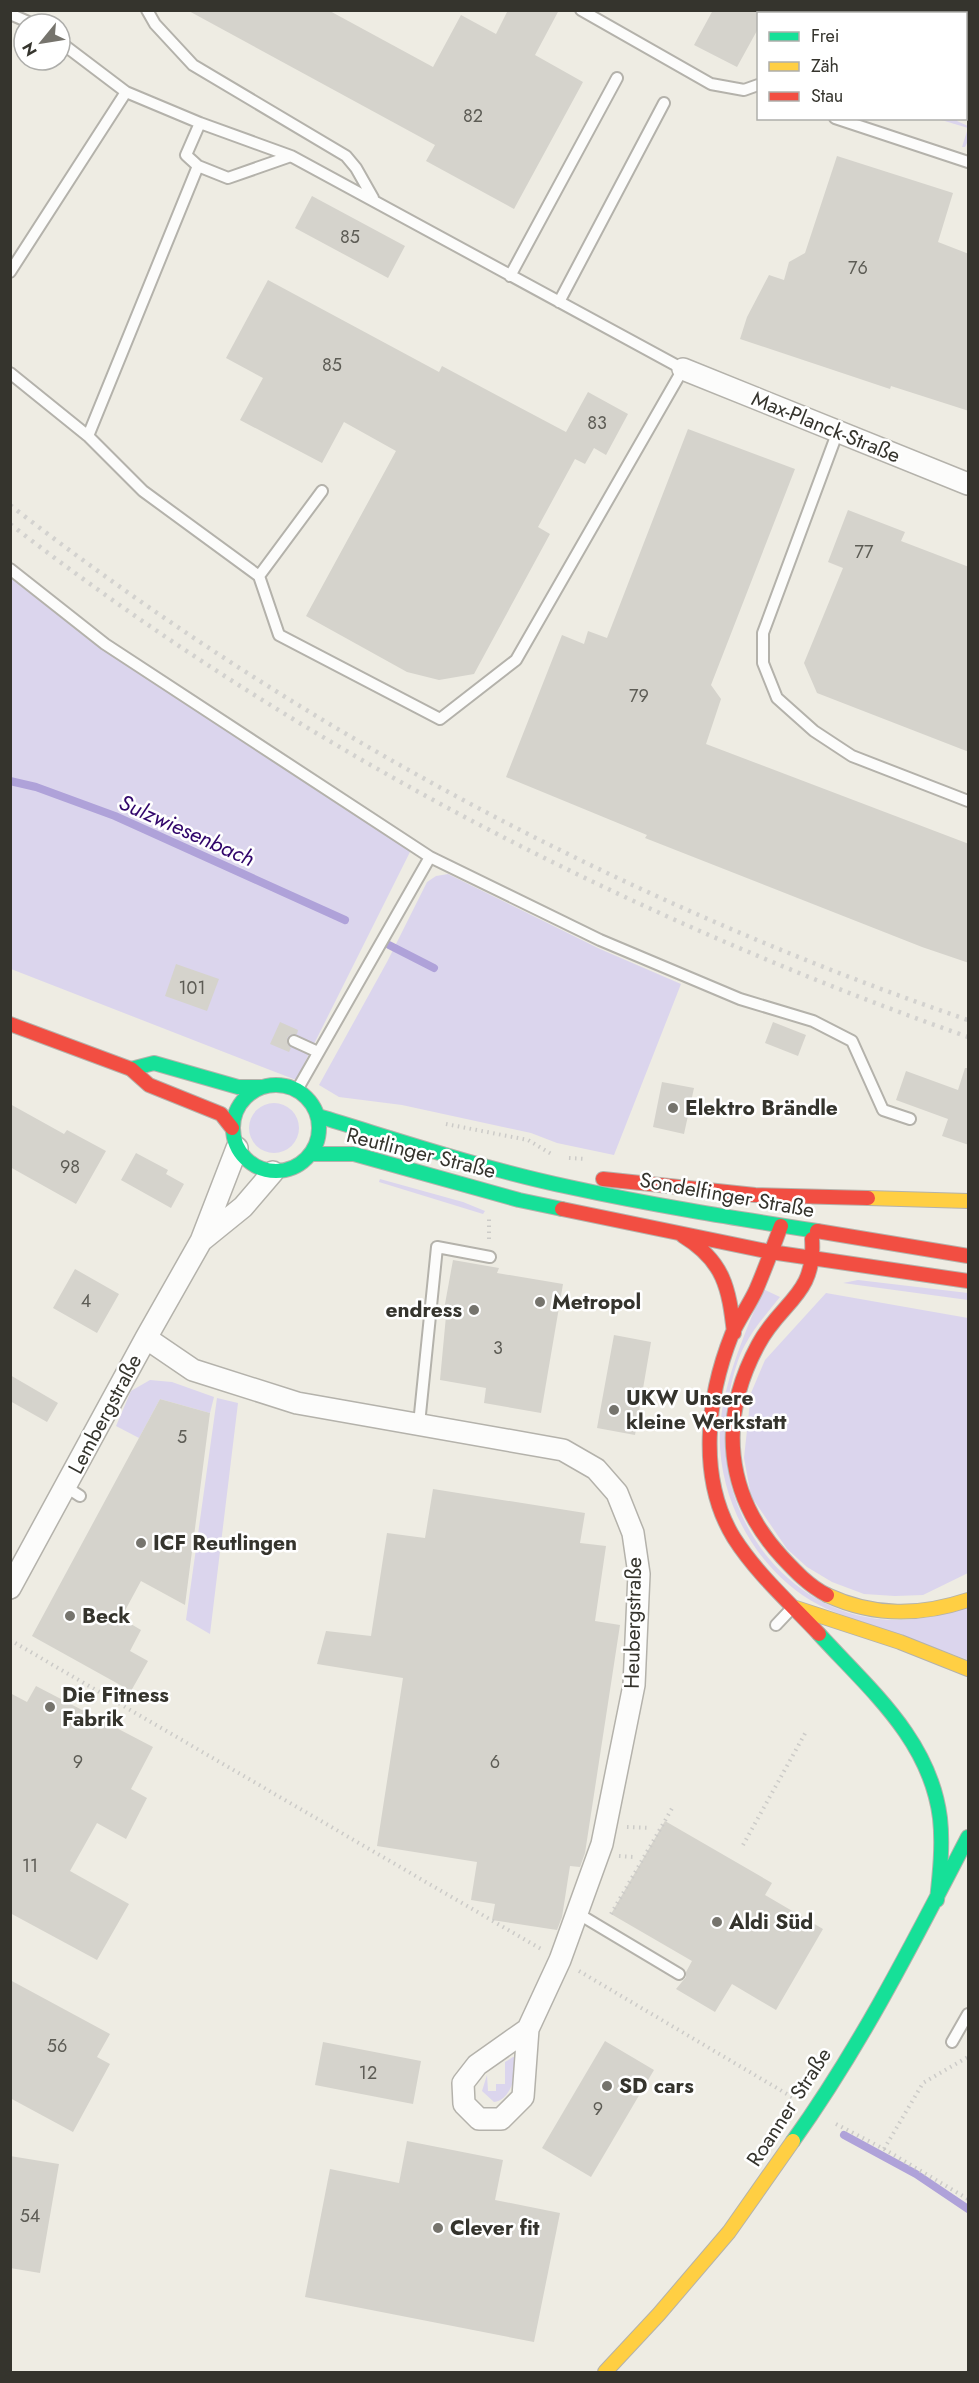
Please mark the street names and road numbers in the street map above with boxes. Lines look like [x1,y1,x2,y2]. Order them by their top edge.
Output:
street label: Max-Planck-Straße [747,383,905,471]
street label: Reutlinger Straße [343,1120,499,1186]
street label: Sondelfinger Straße [637,1165,817,1225]
street label: Lembergstraße [61,1349,149,1479]
street label: Heubergstraße [617,1557,649,1689]
street label: Roanner Straße [739,2042,839,2172]

